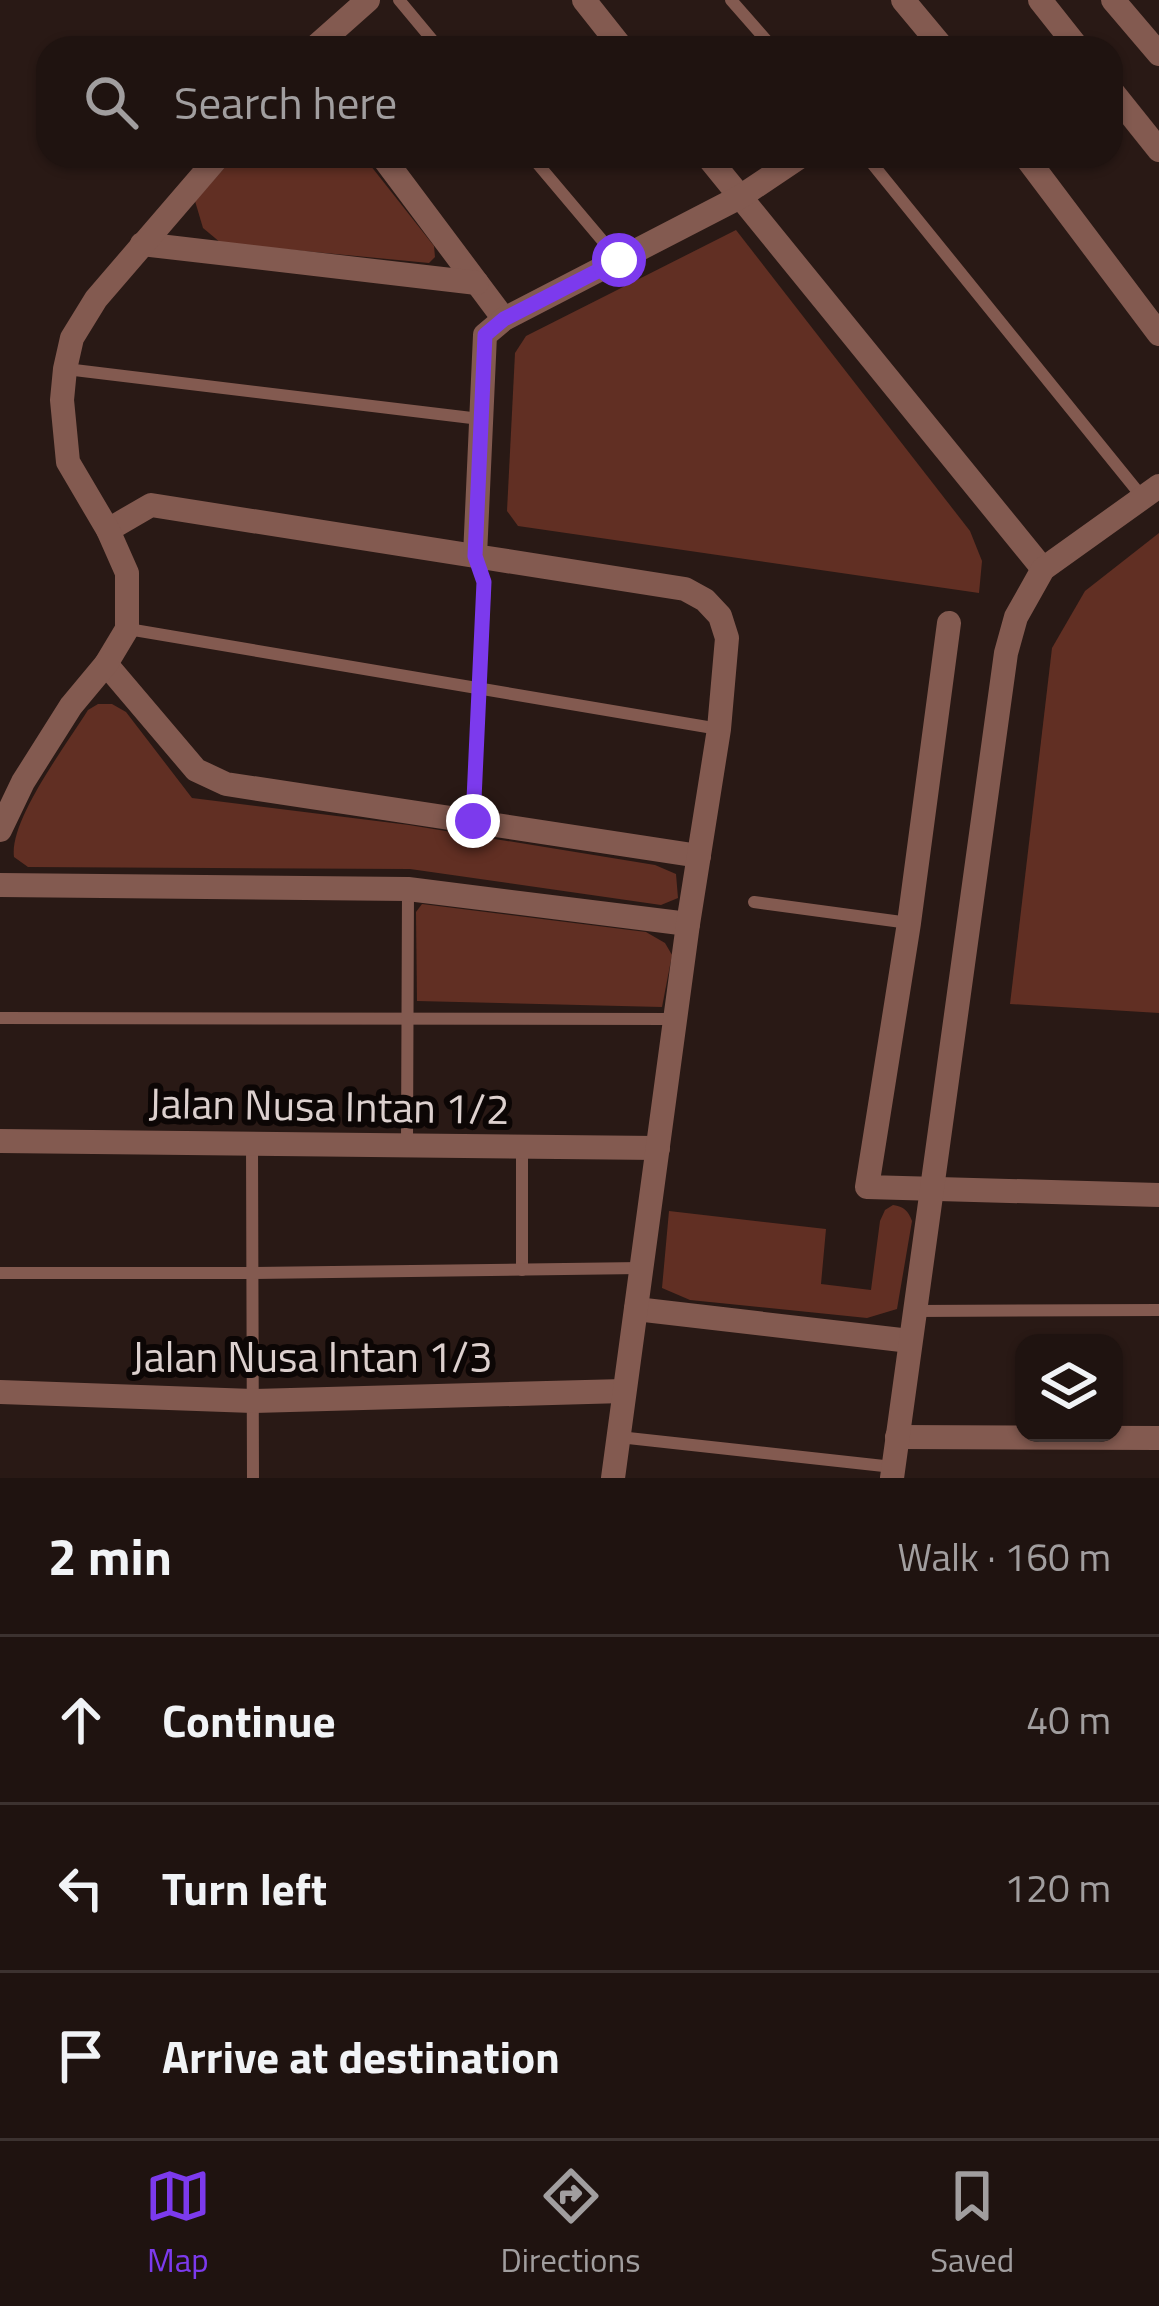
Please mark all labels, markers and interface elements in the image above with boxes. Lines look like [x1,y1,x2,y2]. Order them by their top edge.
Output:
search box [36,36,1123,168]
text: Search here [174,68,397,136]
icon: search [78,69,144,135]
route start [592,233,646,287]
route end [446,794,500,848]
street label: Jalan Nusa Intan 1/2 [148,1070,510,1140]
street label: Jalan Nusa Intan 1/3 [132,1324,492,1388]
map controls [1015,1334,1123,1442]
button: layers [1015,1334,1123,1442]
text: 2 min [48,1517,172,1595]
text: Walk · 160 m [897,1527,1111,1586]
text: Continue [162,1686,336,1754]
icon: ahead [48,1687,114,1753]
text: 40 m [1026,1690,1111,1749]
text: Turn left [162,1854,327,1922]
icon: left [48,1855,114,1921]
text: 120 m [1004,1858,1111,1917]
text: Arrive at destination [162,2022,560,2090]
icon: arrive [48,2023,114,2089]
tab: Map [145,2163,211,2285]
tab: Directions [501,2163,640,2285]
tab: Saved [930,2163,1014,2285]

